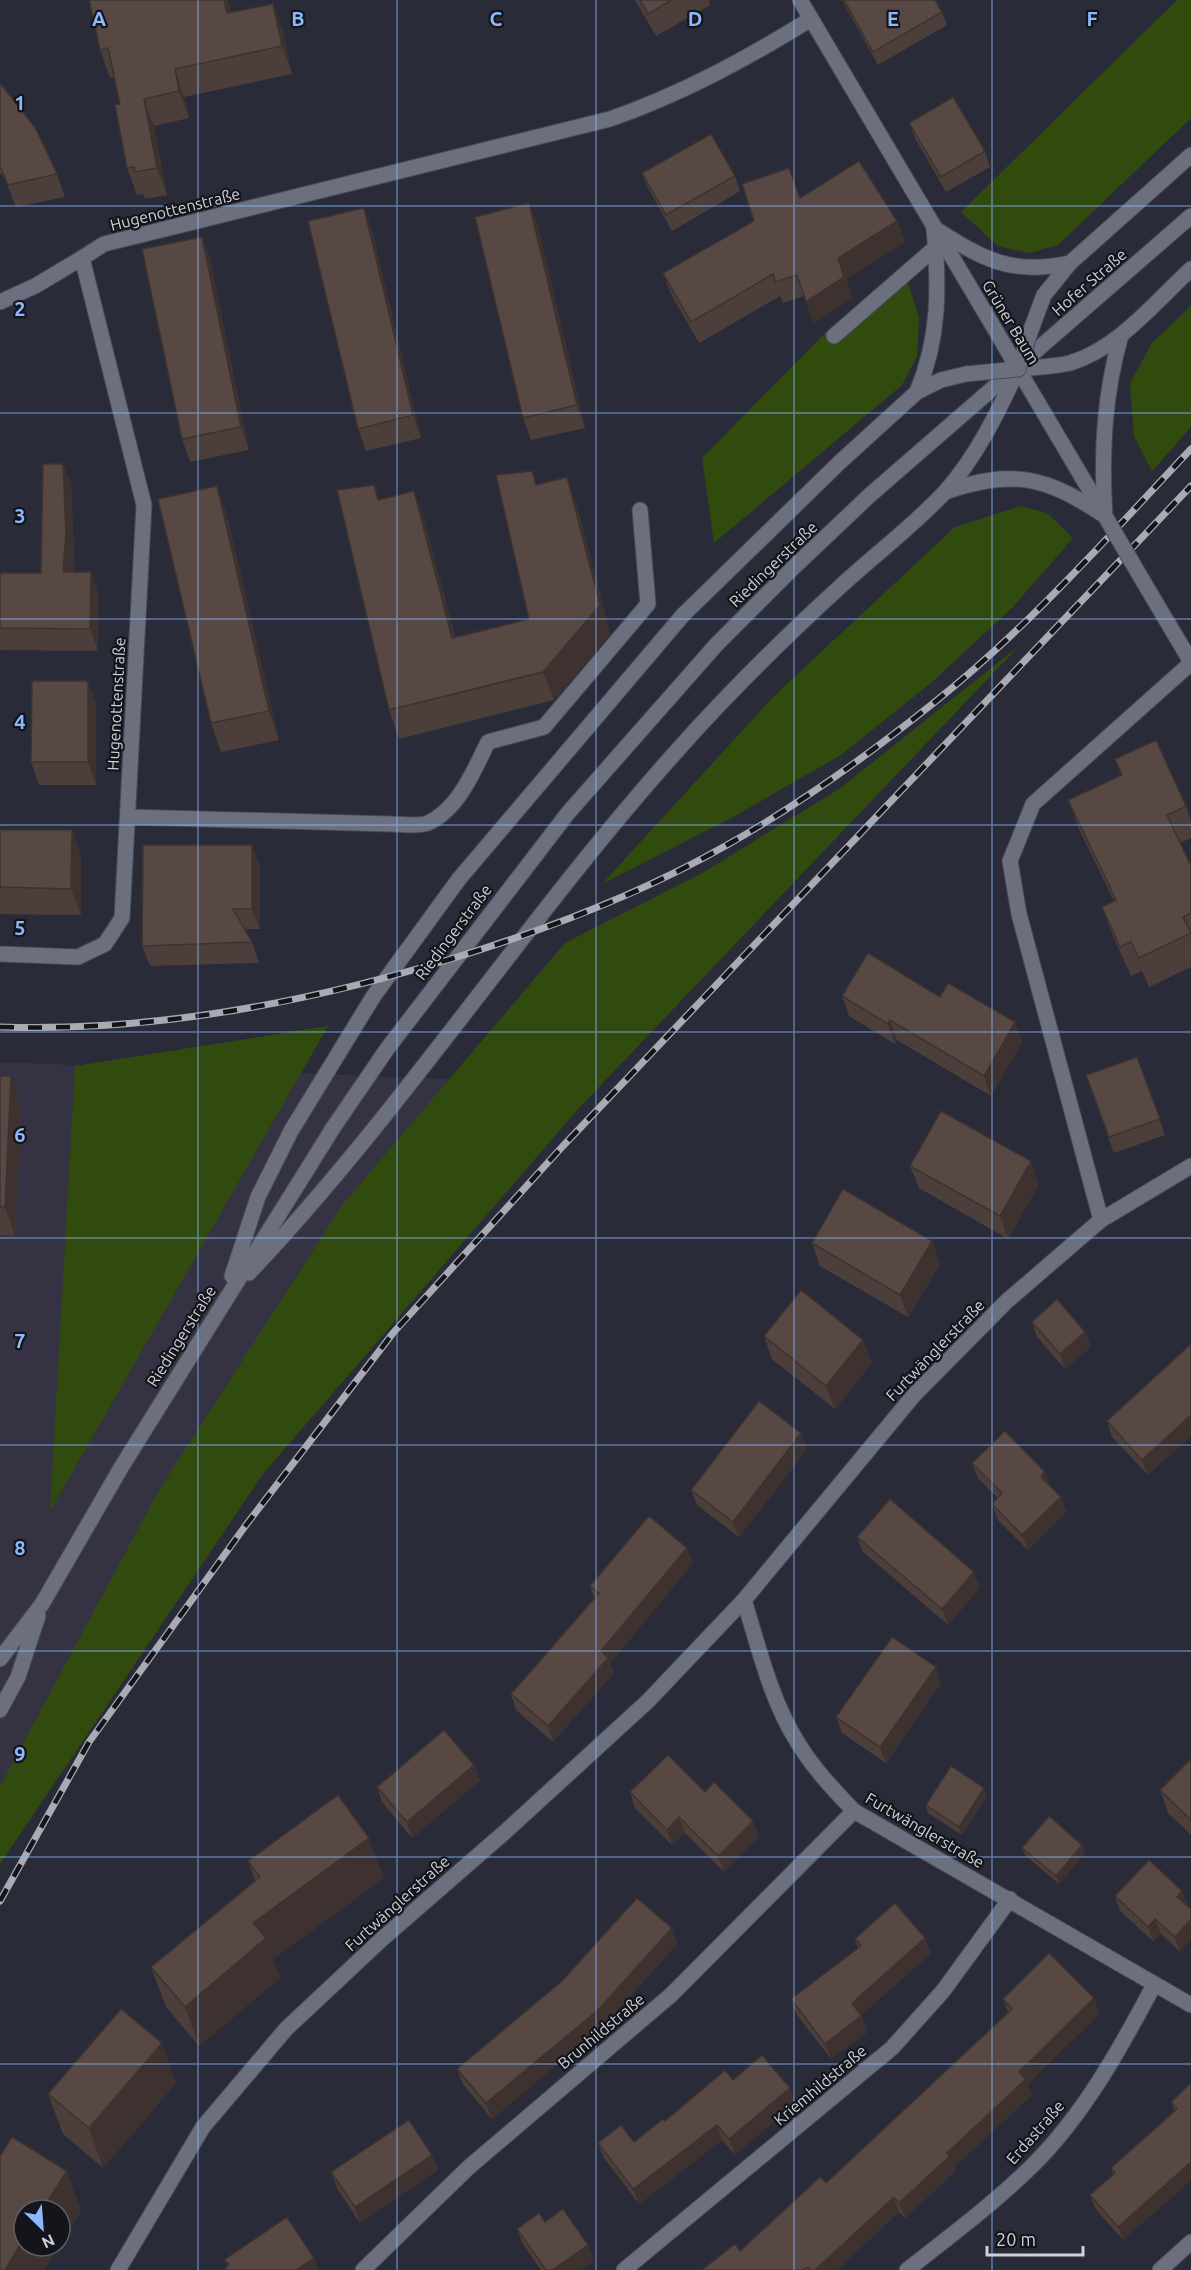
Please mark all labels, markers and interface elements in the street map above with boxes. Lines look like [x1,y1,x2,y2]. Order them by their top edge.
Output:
text: A [92,7,106,30]
text: B [291,7,305,30]
text: C [490,7,503,30]
text: D [688,7,702,30]
text: E [887,7,899,30]
text: F [1086,7,1098,30]
text: 1 [14,91,26,114]
street label: Hugenottenstraße [108,184,242,234]
street label: Hofer Straße [1048,245,1130,319]
street label: Grüner Baum [979,277,1043,367]
text: 2 [14,297,26,320]
text: 3 [14,504,26,527]
street label: Riedingerstraße [725,518,821,610]
street label: Hugenottenstraße [104,637,128,771]
text: 4 [14,710,26,733]
street label: Riedingerstraße [411,881,495,983]
text: 5 [14,916,26,939]
text: 6 [14,1123,26,1146]
street label: Riedingerstraße [143,1282,219,1390]
street label: Furtwänglerstraße [882,1296,988,1404]
text: 7 [14,1329,26,1352]
text: 8 [14,1536,26,1559]
text: 9 [14,1742,26,1765]
street label: Furtwänglerstraße [863,1789,987,1871]
street label: Furtwänglerstraße [341,1852,453,1954]
street label: Brunhildstraße [554,1990,648,2072]
street label: Kriemhildstraße [770,2041,870,2129]
street label: Erdastraße [1002,2096,1068,2168]
north arrow [12,2198,72,2258]
scale bar [987,2219,1083,2257]
text: 20 m [996,2229,1036,2249]
text: N [39,2231,58,2252]

